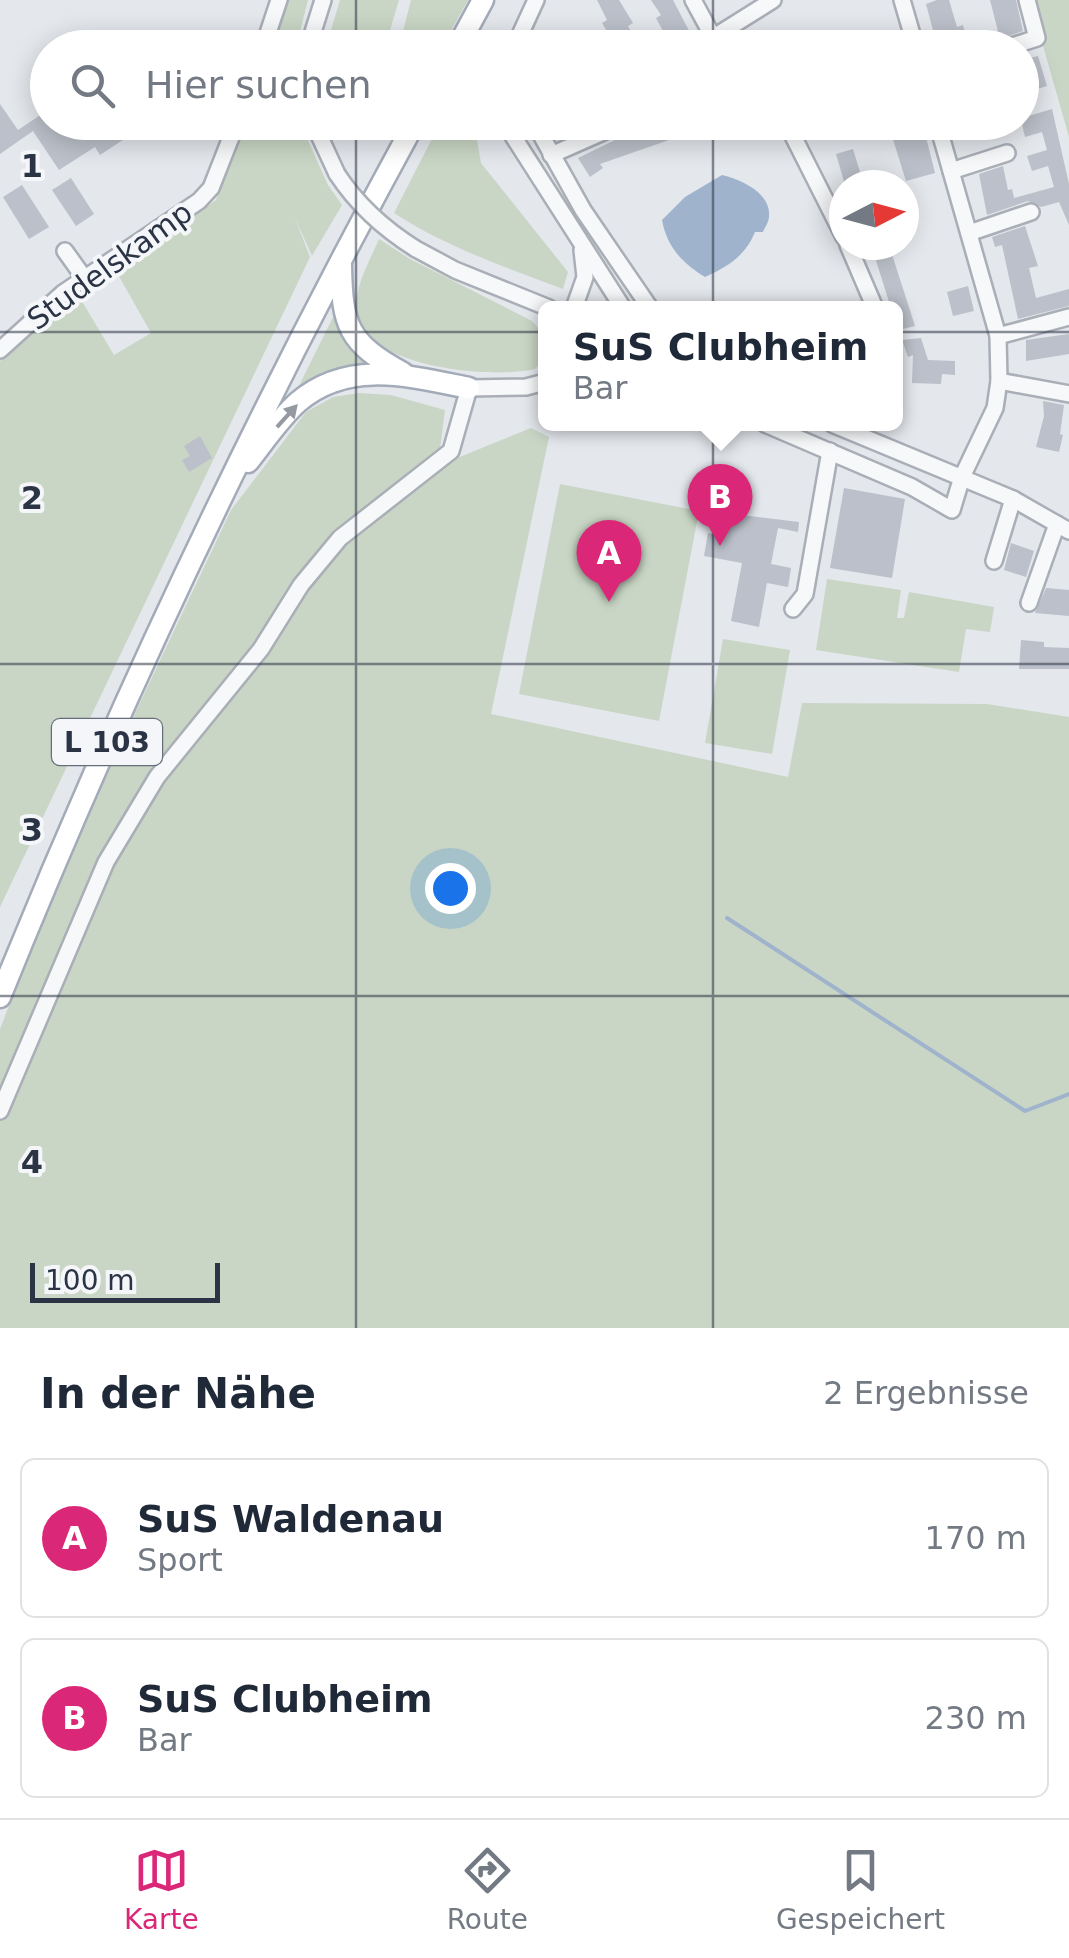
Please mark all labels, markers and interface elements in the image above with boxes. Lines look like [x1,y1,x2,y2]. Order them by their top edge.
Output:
search box [30,30,1039,140]
icon: search [65,58,120,113]
text: Hier suchen [145,63,372,107]
text: 1 [21,147,43,185]
north arrow [829,170,919,260]
street label: Studelskamp [21,194,199,337]
popup [538,301,903,431]
text: SuS Clubheim [573,325,868,369]
text: Bar [573,369,627,407]
one-way arrow [275,404,297,429]
pin: B [688,464,752,546]
text: 2 [21,479,43,517]
pin: A [576,520,642,602]
road number: L 103 [52,719,162,765]
text: 3 [21,811,43,849]
your location [425,863,476,914]
text: 4 [21,1143,43,1181]
scale bar [30,1258,220,1302]
text: 100 m [45,1264,135,1297]
text: In der Nähe [40,1369,316,1418]
text: 2 Ergebnisse [823,1374,1029,1412]
text: SuS Waldenau [137,1497,444,1541]
text: A [62,1519,87,1557]
text: 170 m [925,1519,1027,1557]
text: Sport [137,1541,223,1579]
text: SuS Clubheim [137,1677,433,1721]
text: B [62,1699,87,1737]
text: 230 m [925,1699,1027,1737]
text: Bar [137,1721,192,1759]
tab: Karte [124,1843,199,1936]
tab: Route [447,1843,528,1936]
tab: Gespeichert [776,1843,945,1936]

